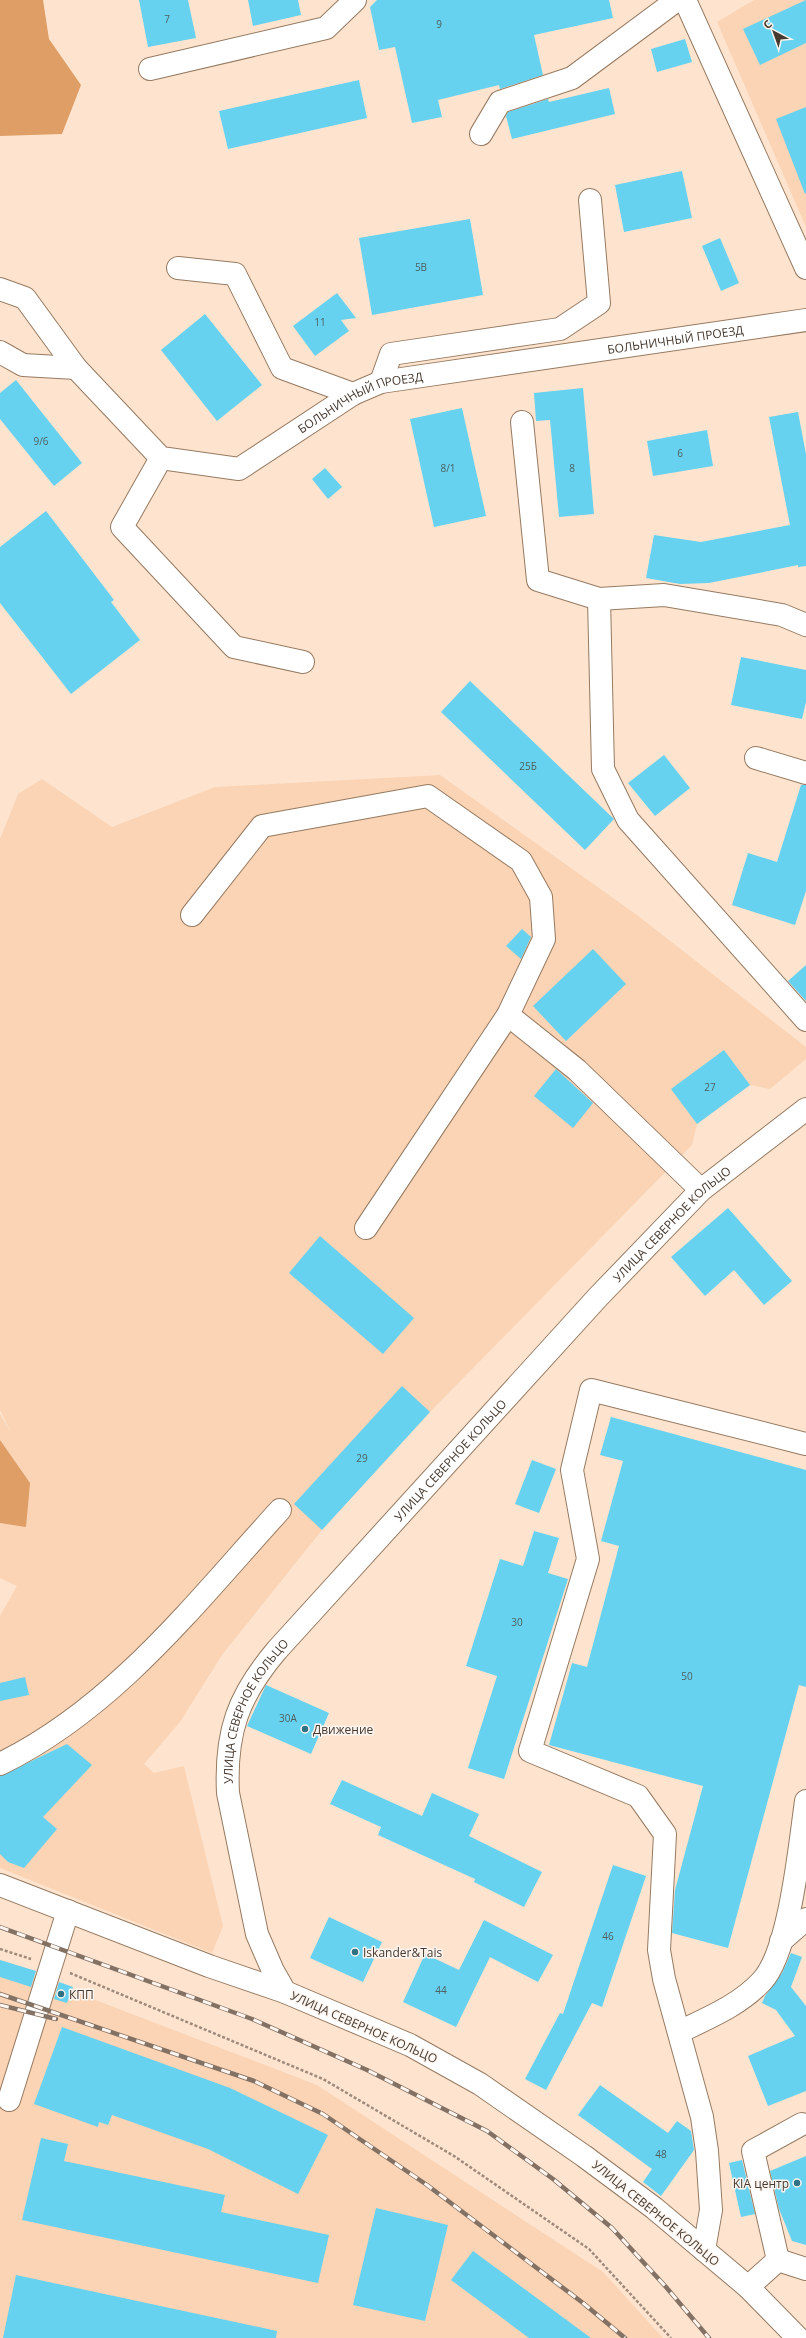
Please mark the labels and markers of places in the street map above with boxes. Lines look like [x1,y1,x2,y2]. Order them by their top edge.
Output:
place label: Движение [313,1721,374,1738]
marker: Движение [300,1724,310,1734]
place label: Iskander&Tais [363,1944,442,1961]
marker: Iskander&Tais [350,1947,360,1957]
place label: КПП [69,1986,94,2003]
marker: КПП [56,1989,66,1999]
place label: KIA центр [733,2175,789,2192]
marker: KIA центр [792,2178,802,2188]

